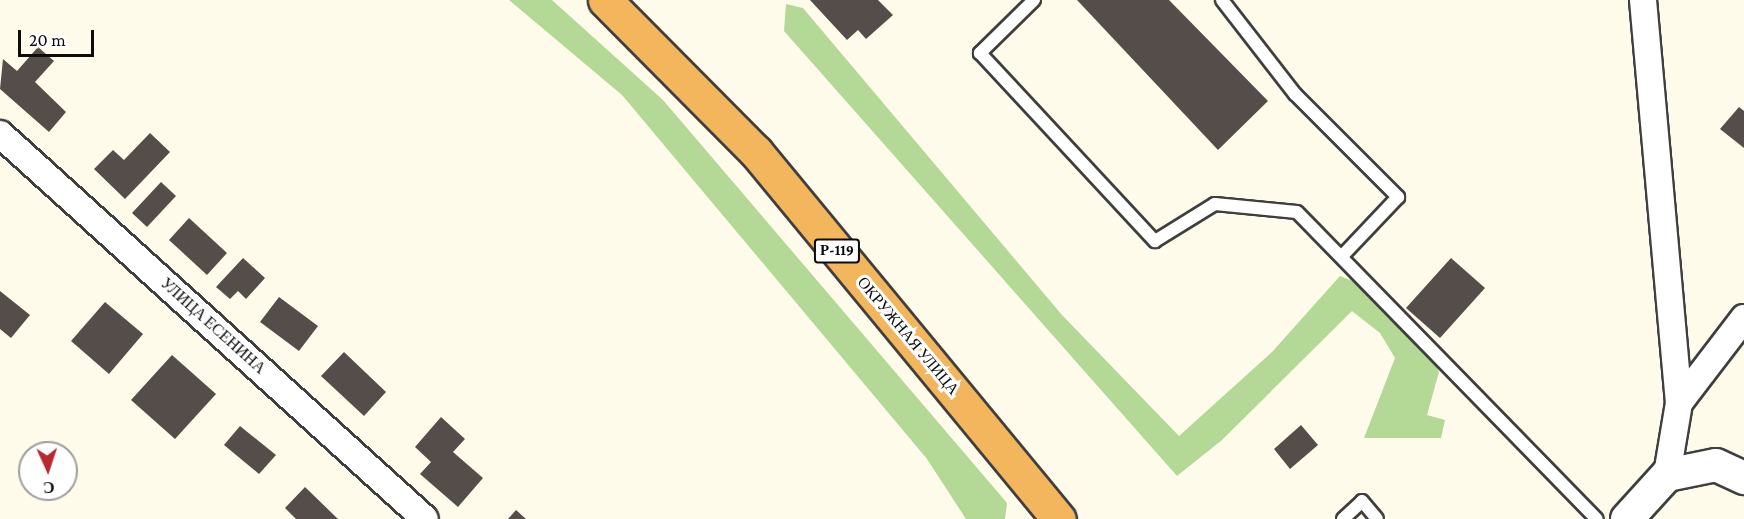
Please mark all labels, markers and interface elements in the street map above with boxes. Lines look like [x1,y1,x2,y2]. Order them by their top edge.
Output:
scale bar [21,18,98,56]
text: 20 m [29,30,66,50]
road number: Р-119 [813,239,861,263]
street label: ОКРУЖНАЯ УЛИЦА [853,273,963,399]
street label: УЛИЦА ЕСЕНИНА [157,274,269,378]
north arrow [18,441,78,501]
text: С [43,479,55,496]

